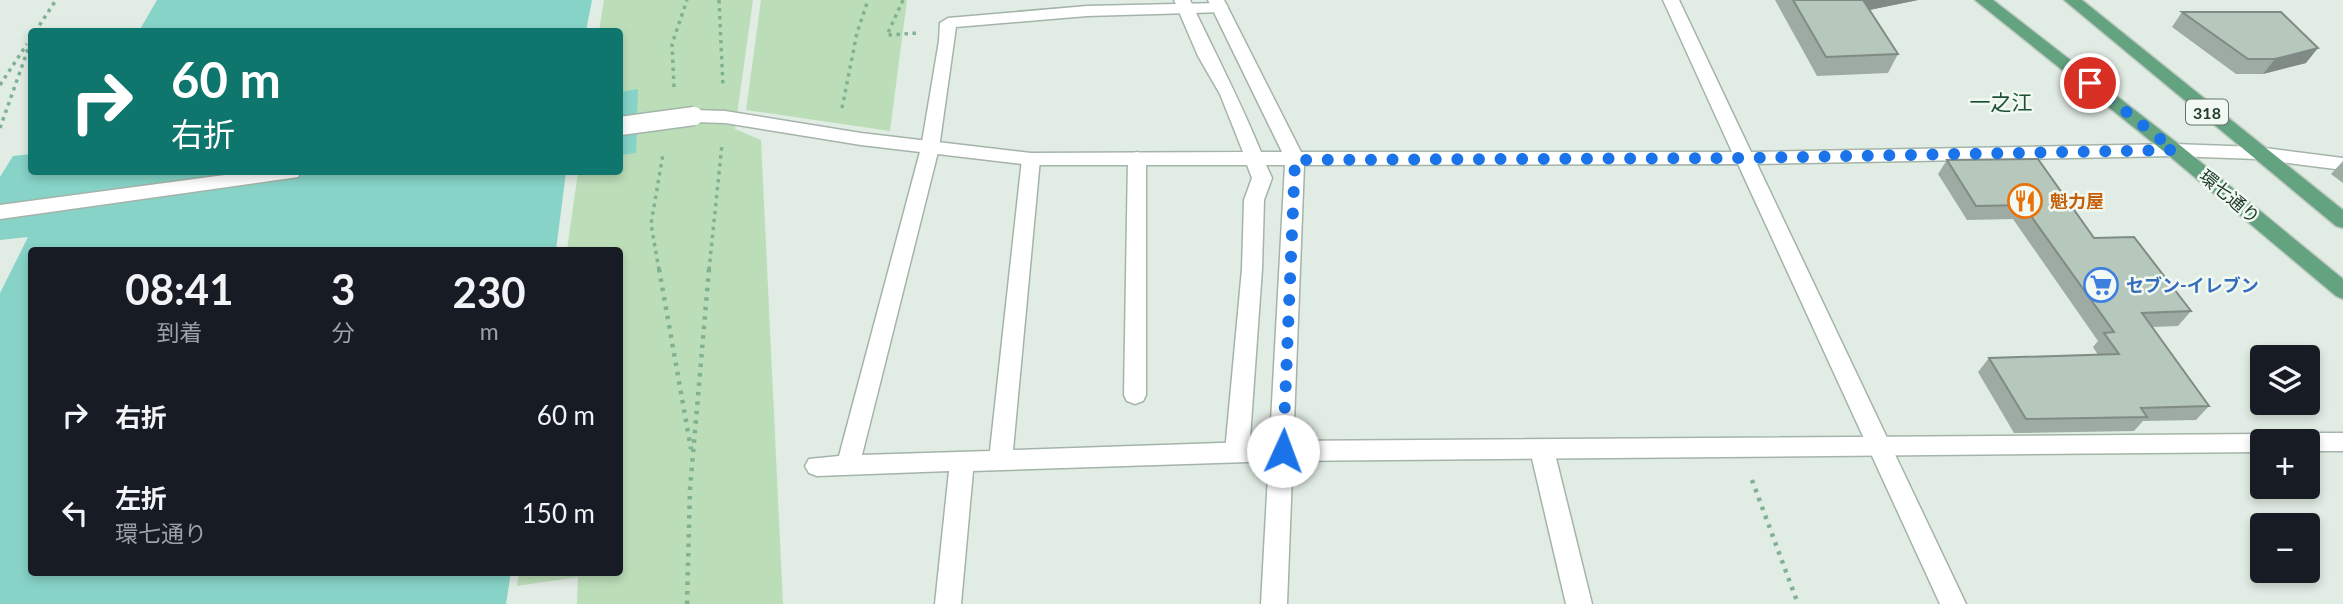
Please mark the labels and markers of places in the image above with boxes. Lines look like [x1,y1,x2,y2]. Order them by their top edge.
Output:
pin [2060,53,2120,113]
restaurant icon: 魁力屋 [2006,182,2044,220]
place label: 魁力屋 [2050,190,2104,212]
supermarket icon: セブン-イレブン [2082,266,2120,304]
place label: セブン-イレブン [2126,274,2259,296]

